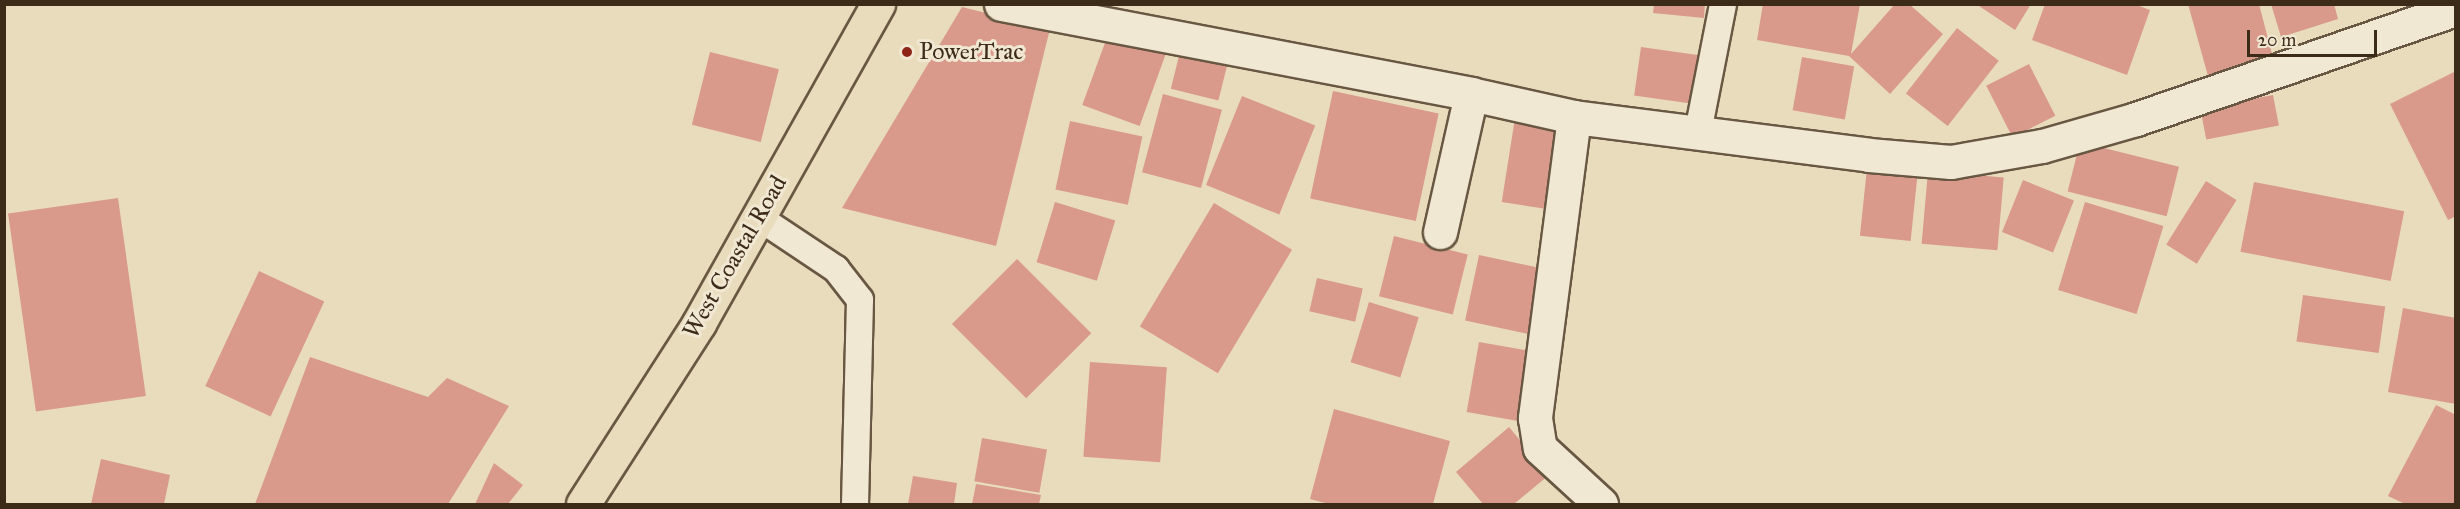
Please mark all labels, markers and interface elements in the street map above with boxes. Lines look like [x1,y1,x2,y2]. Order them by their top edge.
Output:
scale bar [2250,18,2380,56]
text: 20 m [2258,29,2296,51]
place label: PowerTrac [919,38,1023,66]
marker: PowerTrac [900,45,914,59]
street label: West Coastal Road [677,170,793,344]

